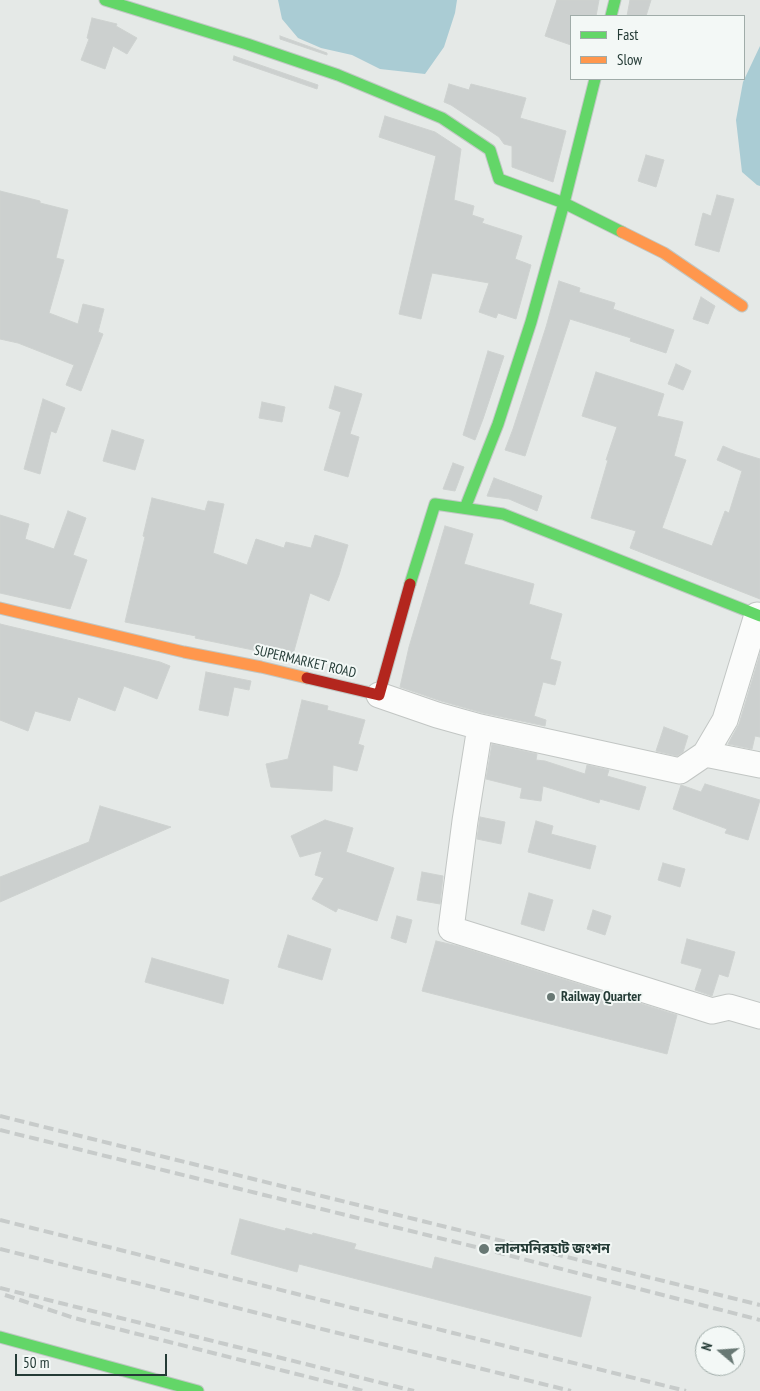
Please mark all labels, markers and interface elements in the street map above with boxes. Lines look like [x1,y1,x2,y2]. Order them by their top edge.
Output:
legend [570,15,745,80]
text: Fast [617,25,638,44]
text: Slow [617,50,642,69]
street label: SUPERMARKET ROAD [252,642,358,682]
place label: Railway Quarter [561,989,641,1005]
marker: Railway Quarter [545,991,557,1003]
place label: লালমনিরহাট জংশন [495,1241,610,1257]
marker: লালমনিরহাট জংশন [477,1242,491,1256]
north arrow [695,1326,745,1376]
text: N [697,1340,716,1353]
scale bar [18,1344,170,1376]
text: 50 m [23,1353,49,1372]

